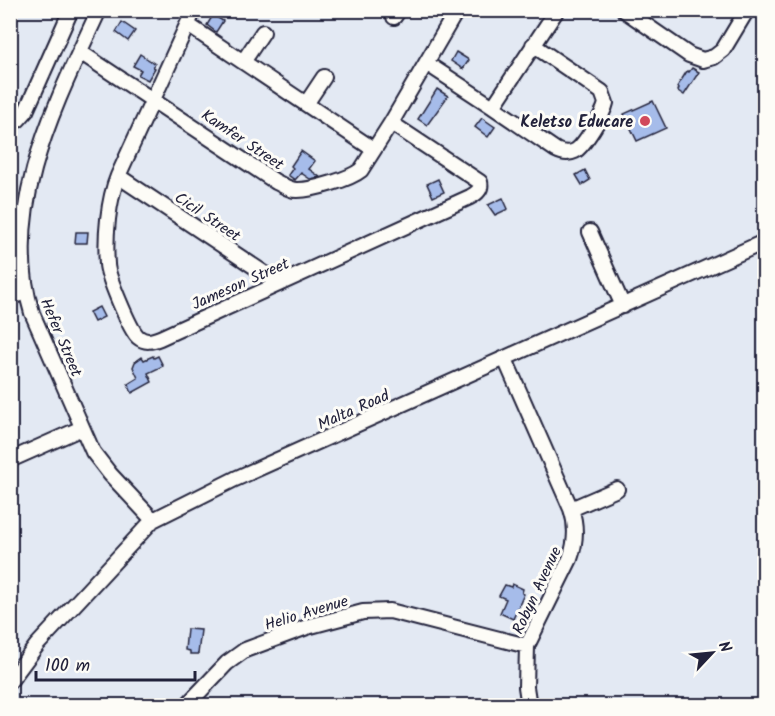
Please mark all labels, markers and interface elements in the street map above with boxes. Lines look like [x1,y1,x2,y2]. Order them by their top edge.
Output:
street label: Kamfer Street [196,103,289,178]
place label: Keletso Educare [521,110,633,135]
marker: Keletso Educare [638,114,652,128]
street label: Cicil Street [169,186,246,249]
street label: Jameson Street [188,251,294,317]
street label: Hefer Street [33,294,89,382]
street label: Malta Road [314,383,394,437]
street label: Robyn Avenue [506,543,569,639]
street label: Helio Avenue [261,589,351,638]
north arrow [682,623,742,683]
text: N [711,637,738,657]
scale bar [36,644,195,682]
text: 100 m [45,652,90,681]

